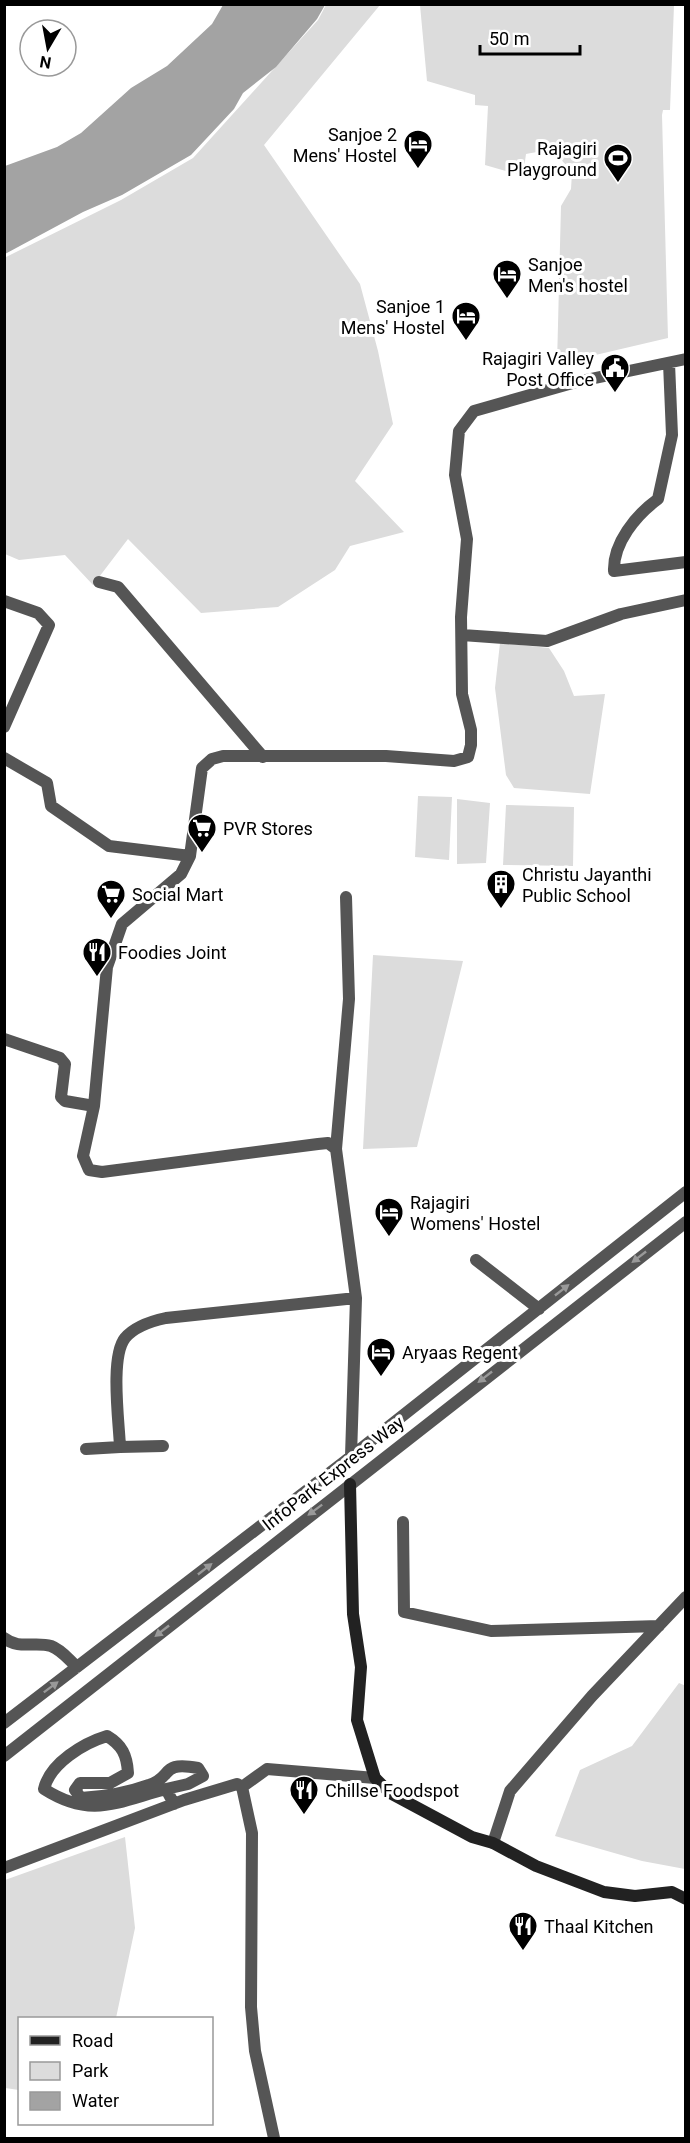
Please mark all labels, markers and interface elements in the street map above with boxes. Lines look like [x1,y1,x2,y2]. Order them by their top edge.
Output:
north arrow [18,18,78,78]
scale bar [480,18,580,56]
text: 50 m [489,28,529,49]
text: N [38,52,53,73]
place label: Sanjoe 2 Mens' Hostel [293,124,397,166]
hotel icon: Sanjoe 2 Mens' Hostel [402,128,434,170]
place label: Rajagiri Playground [507,138,597,180]
sports icon: Rajagiri Playground [602,142,634,184]
place label: Sanjoe Men's hostel [528,254,628,296]
hotel icon: Sanjoe Men's hostel [491,258,523,300]
place label: Sanjoe 1 Mens' Hostel [341,296,445,338]
hotel icon: Sanjoe 1 Mens' Hostel [450,300,482,342]
place label: Rajagiri Valley Post Office [482,348,594,390]
public building icon: Rajagiri Valley Post Office [599,352,631,394]
supermarket icon: PVR Stores [186,812,218,854]
place label: PVR Stores [223,818,313,839]
place label: Christu Jayanthi Public School [522,864,652,906]
building icon: Christu Jayanthi Public School [485,868,517,910]
supermarket icon: Social Mart [95,878,127,920]
place label: Social Mart [132,884,223,905]
restaurant icon: Foodies Joint [81,936,113,978]
place label: Foodies Joint [118,942,227,963]
place label: Rajagiri Womens' Hostel [410,1192,540,1234]
hotel icon: Rajagiri Womens' Hostel [373,1196,405,1238]
one-way arrow [631,1251,647,1264]
one-way arrow [554,1284,569,1296]
hotel icon: Aryaas Regent [365,1336,397,1378]
place label: Aryaas Regent [402,1342,518,1363]
one-way arrow [478,1371,493,1383]
street label: InfoPark Express Way [258,1411,408,1535]
one-way arrow [308,1504,323,1516]
one-way arrow [198,1563,213,1575]
one-way arrow [154,1624,170,1637]
one-way arrow [43,1682,58,1694]
restaurant icon: Chillse Foodspot [288,1774,320,1816]
place label: Chillse Foodspot [325,1780,459,1801]
restaurant icon: Thaal Kitchen [507,1910,539,1952]
place label: Thaal Kitchen [544,1916,653,1937]
legend [18,2017,213,2125]
text: Road [72,2030,113,2051]
text: Park [72,2060,109,2081]
text: Water [72,2090,119,2111]

